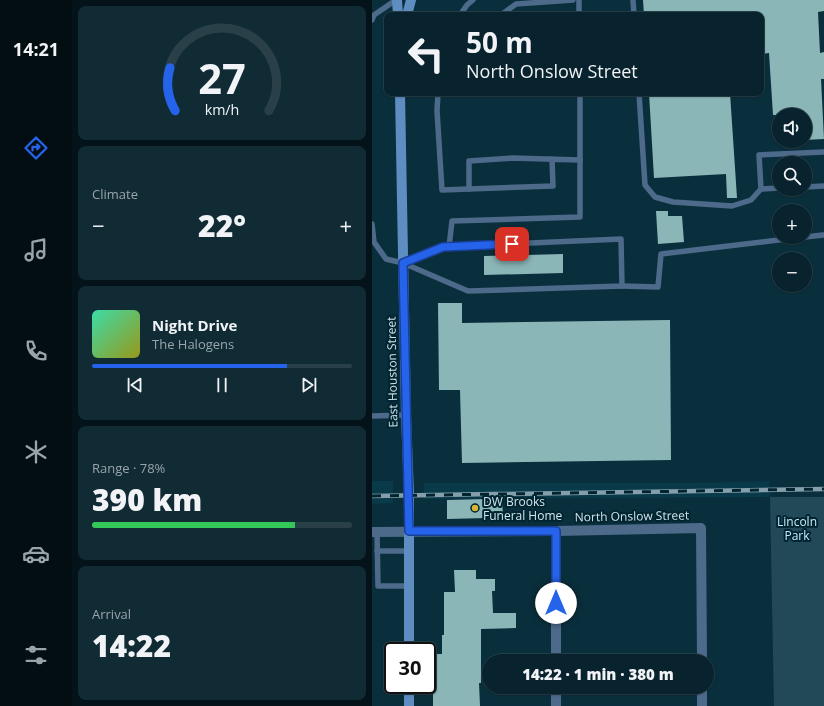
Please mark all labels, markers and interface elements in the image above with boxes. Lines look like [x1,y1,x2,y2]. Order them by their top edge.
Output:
text: 50 m [466,23,533,61]
icon: left [400,28,452,80]
text: 14:21 [13,37,59,61]
text: 27 [198,50,246,106]
text: North Onslow Street [466,59,638,83]
text: km/h [205,100,239,119]
map controls [772,108,812,292]
button: sound [772,108,812,148]
icon: directions [22,134,50,162]
button: search [772,156,812,196]
text: Climate [92,185,138,203]
button: + [772,204,812,244]
text: 22° [198,205,246,246]
text: − [92,210,105,240]
text: + [339,210,352,240]
pin [495,227,529,261]
icon: arrive [501,233,523,255]
icon: music [22,236,50,264]
button: − [772,252,812,292]
text: Night Drive [152,315,237,335]
street label: East Houston Street [383,316,401,428]
text: The Halogens [152,335,234,353]
icon: phone [22,337,50,365]
icon: previous [124,374,146,396]
icon: pause [211,374,233,396]
icon: next [298,374,320,396]
icon: climate [22,438,50,466]
text: Range · 78% [92,459,165,477]
text: 390 km [92,479,202,520]
place label: DW Brooks Funeral Home [483,493,563,524]
marker: DW Brooks Funeral Home [470,503,480,513]
street label: North Onslow Street [575,507,689,525]
park label: Lincoln Park [777,513,817,544]
icon: car [22,540,50,568]
position arrow [535,582,577,624]
text: Arrival [92,605,131,623]
text: 14:22 [92,625,171,666]
icon: filters [22,641,50,669]
speed limit sign: 30 [384,642,436,694]
text: 14:22 · 1 min · 380 m [522,664,674,684]

